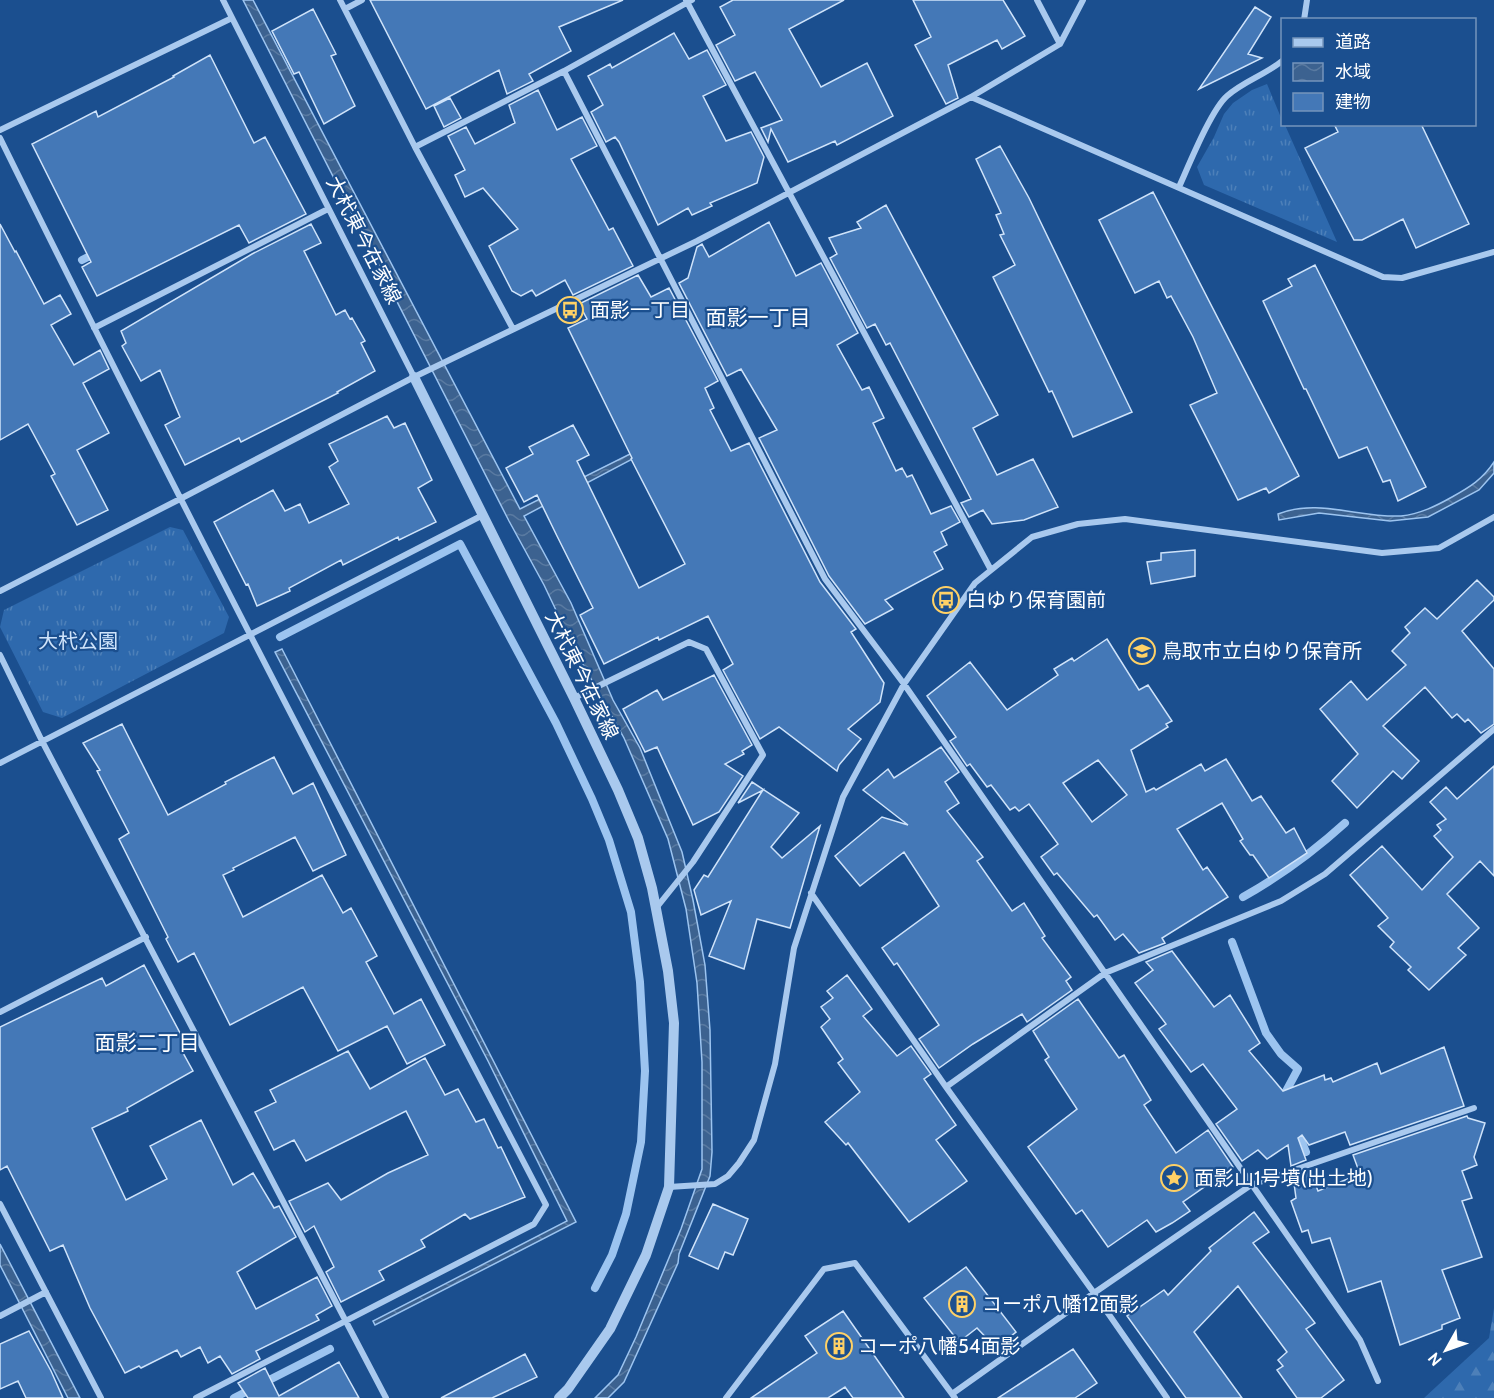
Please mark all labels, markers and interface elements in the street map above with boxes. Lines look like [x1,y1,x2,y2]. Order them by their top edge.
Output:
legend [1281,18,1476,126]
text: 道路 [1335,31,1371,53]
text: 水域 [1335,61,1371,83]
text: 建物 [1335,91,1371,113]
street label: 大杙東今在家線 [322,172,406,308]
bus stop icon: 面影一丁目 [555,295,585,325]
place label: 面影一丁目 [590,298,690,322]
district label: 面影一丁目 [706,305,811,330]
bus stop icon: 白ゆり保育園前 [931,585,961,615]
place label: 白ゆり保育園前 [966,588,1106,612]
street label: 大杙東今在家線 [541,607,623,743]
park label: 大杙公園 [38,629,118,653]
school or university icon: 鳥取市立白ゆり保育所 [1127,636,1157,666]
place label: 鳥取市立白ゆり保育所 [1162,639,1362,663]
district label: 面影二丁目 [95,1030,200,1055]
place icon: 面影山1号墳(出土地) [1159,1163,1189,1193]
place label: 面影山1号墳(出土地) [1194,1166,1373,1190]
building icon: コーポ八幡12面影 [947,1289,977,1319]
place label: コーポ八幡12面影 [982,1292,1139,1316]
north arrow [1416,1320,1476,1380]
building icon: コーポ八幡54面影 [824,1331,854,1361]
place label: コーポ八幡54面影 [858,1334,1020,1358]
text: N [1424,1349,1446,1370]

